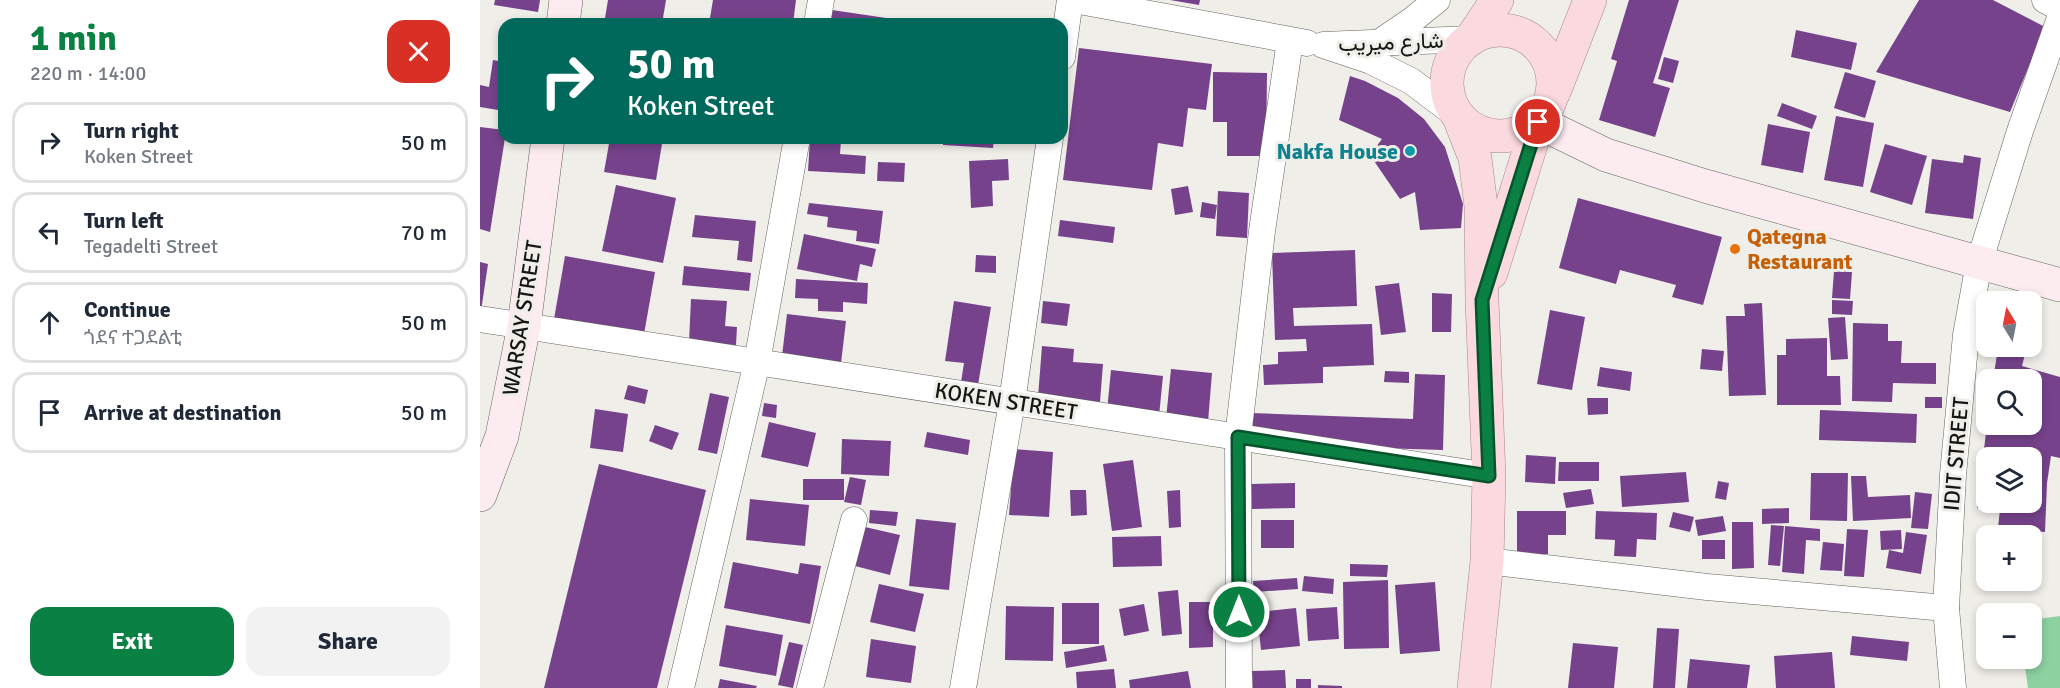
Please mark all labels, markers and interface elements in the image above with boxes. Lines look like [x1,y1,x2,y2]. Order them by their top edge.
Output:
text: 1 min [30,16,117,61]
button: close [387,20,450,83]
street label: شارع ميريب [1338,27,1444,58]
text: 50 m [627,39,716,90]
icon: right [528,42,606,120]
text: 220 m · 14:00 [30,61,146,86]
text: Koken Street [627,90,774,123]
pin [1512,96,1563,147]
icon: arrive [1521,105,1554,138]
text: Turn right [84,117,179,144]
icon: right [33,126,66,159]
text: 50 m [401,129,447,156]
place label: Nakfa House [1276,138,1398,165]
text: Koken Street [84,144,193,169]
marker: Nakfa House [1403,144,1417,158]
text: Turn left [84,207,164,234]
icon: left [33,216,66,249]
text: 70 m [401,219,447,246]
place label: Qategna Restaurant [1747,223,1853,275]
text: Tegadelti Street [84,234,218,259]
street label: WARSAY STREET [496,238,548,397]
marker: Qategna Restaurant [1728,242,1742,256]
north arrow [1976,291,2042,357]
map controls [1976,291,2042,669]
text: Continue [84,296,171,323]
icon: ahead [33,306,66,339]
text: 50 m [401,309,447,336]
text: ጎደና ተጋደልቲ [84,325,182,350]
button: search [1976,369,2042,435]
street label: KOKEN STREET [933,376,1079,426]
icon: arrive [33,396,66,429]
street label: IDIT STREET [1938,396,1974,512]
text: Arrive at destination [84,399,281,426]
text: 50 m [401,399,447,426]
button: layers [1976,447,2042,513]
button: + [1976,525,2042,591]
position arrow [1207,580,1271,644]
button: − [1976,603,2042,669]
button: Exit [30,607,234,676]
button: Share [246,607,450,676]

